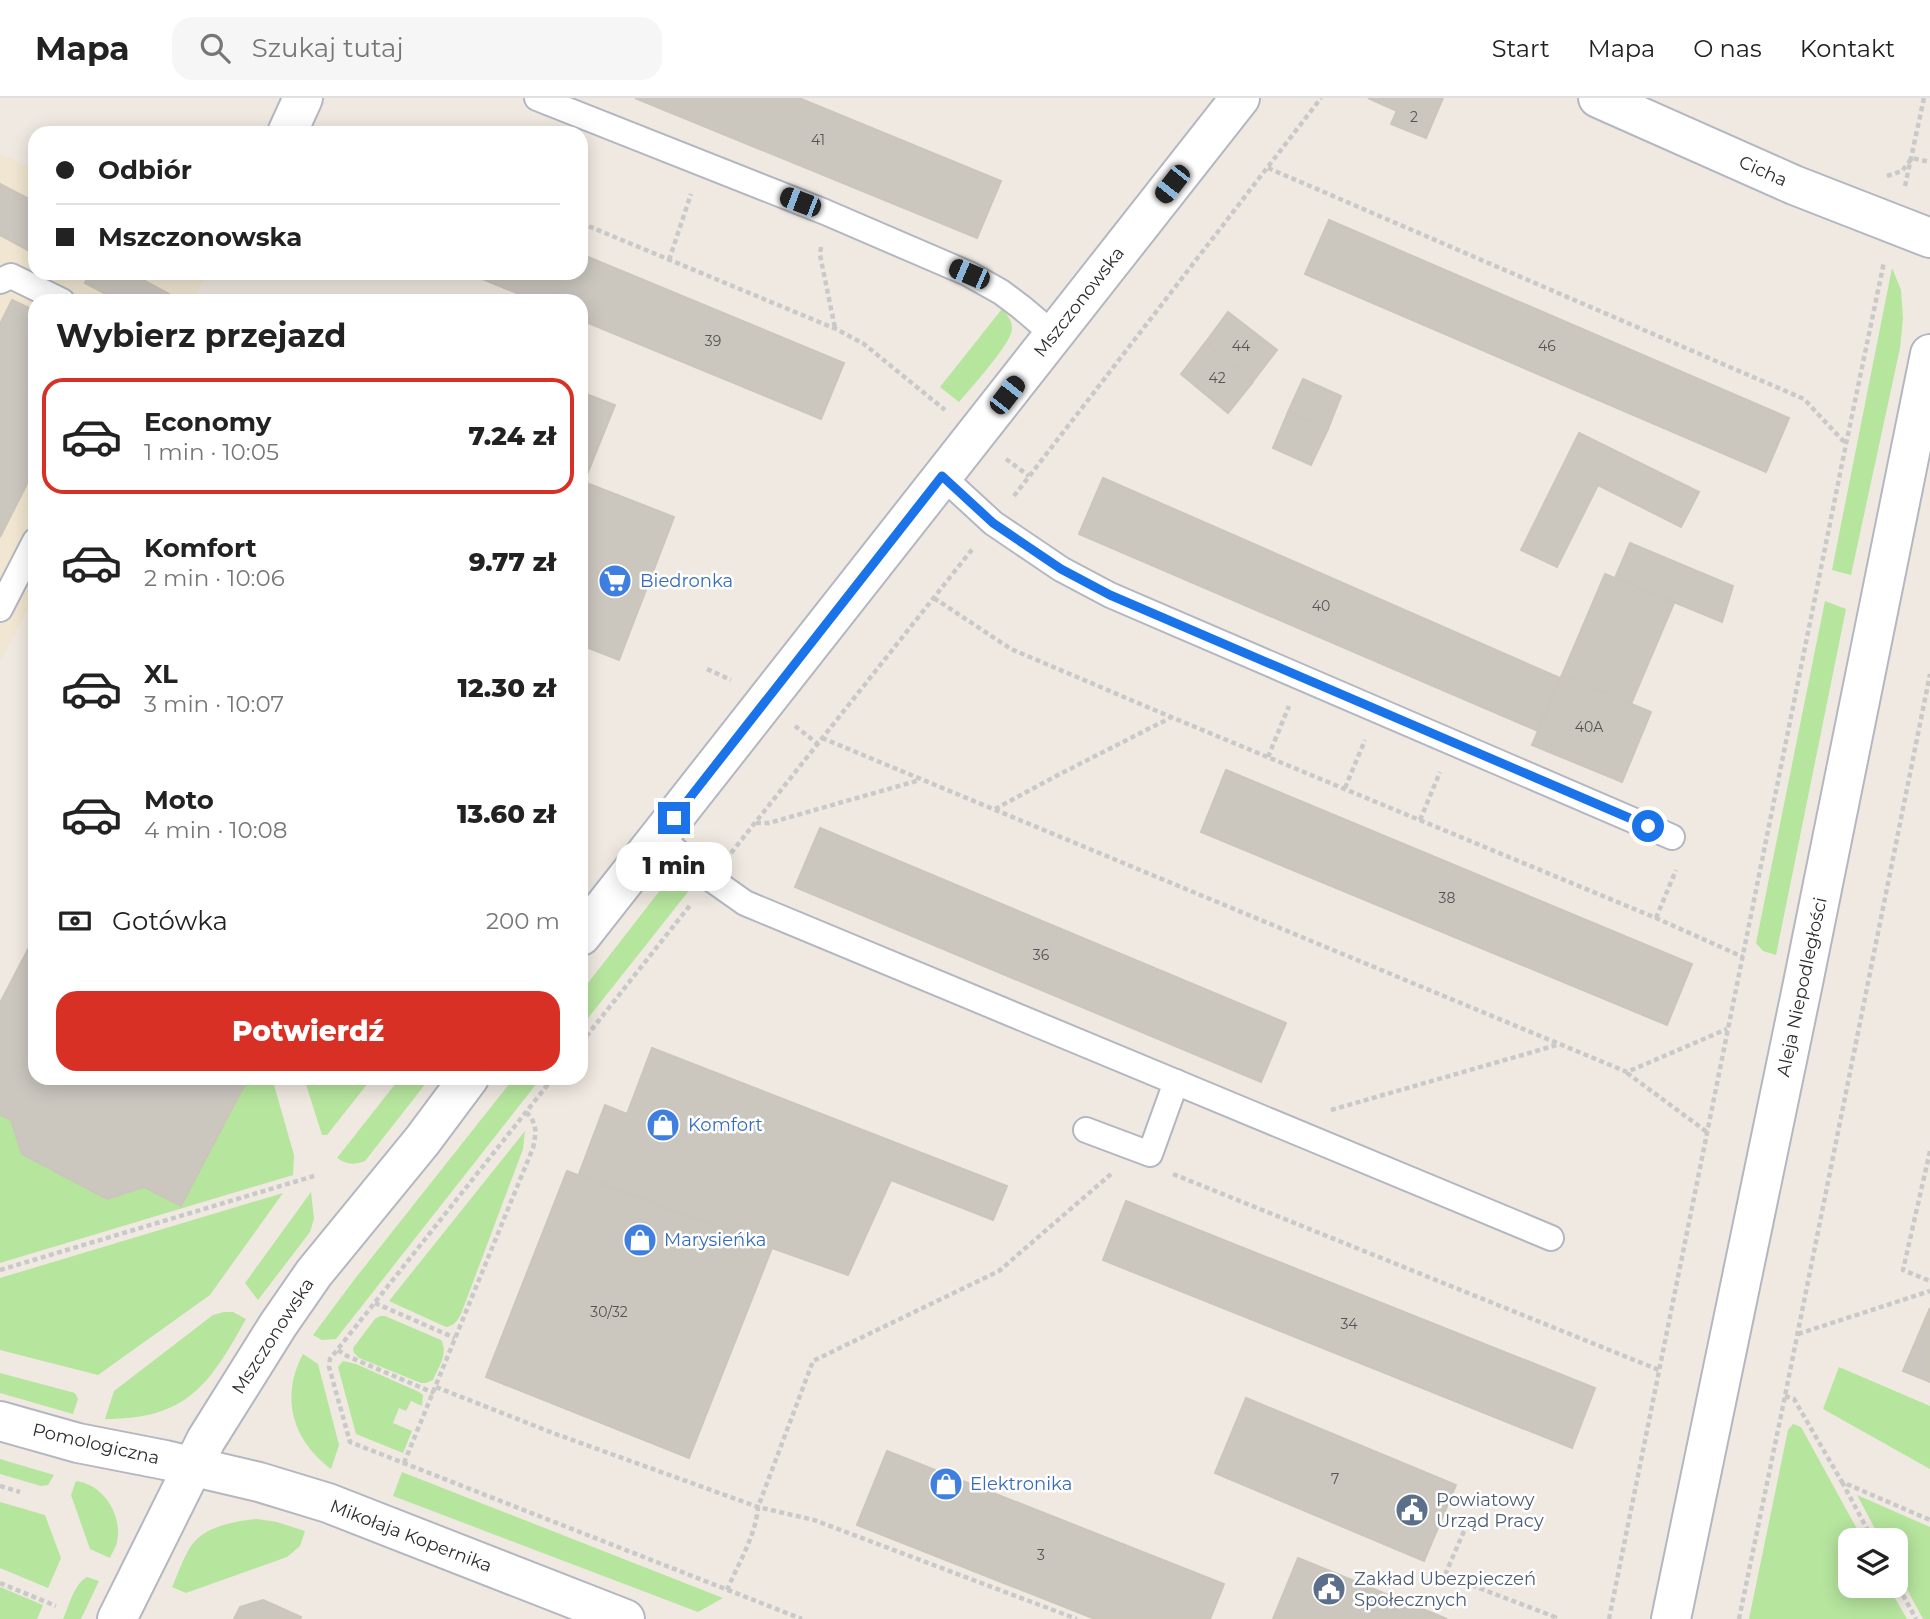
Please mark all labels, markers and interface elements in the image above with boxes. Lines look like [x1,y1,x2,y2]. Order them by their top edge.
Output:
search box [172,17,662,80]
text: Mapa [35,28,130,68]
icon: search [196,29,234,67]
text: Szukaj tutaj [252,32,404,64]
text: Start [1492,34,1550,63]
text: Mapa [1588,34,1655,63]
text: O nas [1693,34,1762,63]
text: Kontakt [1800,34,1895,63]
house number: 2 [1410,108,1418,126]
house number: 41 [811,131,825,149]
street label: Cicha [1736,151,1790,191]
text: Odbiór [98,154,192,186]
car [1151,161,1194,207]
car [777,185,824,219]
text: Mszczonowska [98,221,302,253]
street label: Mszczonowska [1029,242,1129,362]
car [946,256,993,292]
text: Wybierz przejazd [56,316,346,355]
house number: 39 [705,332,721,350]
house number: 44 [1232,337,1251,355]
house number: 46 [1538,337,1556,355]
house number: 42 [1208,369,1226,387]
car [986,372,1029,418]
icon: car [60,405,123,468]
text: Economy [144,406,271,438]
text: 7.24 zł [469,420,556,452]
text: 1 min · 10:05 [144,438,279,466]
icon: car [60,531,123,594]
text: Komfort [144,532,257,564]
text: 9.77 zł [469,546,556,578]
supermarket icon: Biedronka [596,562,634,600]
text: 2 min · 10:06 [144,564,285,592]
place label: Biedronka [640,570,733,592]
house number: 40 [1312,597,1330,615]
icon: car [60,657,123,720]
text: XL [144,658,178,690]
text: 12.30 zł [458,672,556,704]
text: 3 min · 10:07 [144,690,284,718]
house number: 40A [1575,718,1604,736]
icon: car [60,783,123,846]
text: Moto [144,784,214,816]
text: 13.60 zł [457,798,556,830]
route end [658,802,690,834]
route start [1632,810,1664,842]
text: 4 min · 10:08 [144,816,288,844]
callout: 1 min [616,842,732,892]
text: 1 min [642,852,706,880]
house number: 38 [1439,889,1455,907]
street label: Aleja Niepodległości [1772,895,1832,1079]
icon: cash [56,902,94,940]
text: Gotówka [112,905,228,937]
text: 200 m [486,907,560,935]
house number: 36 [1033,946,1050,964]
button: Potwierdź [56,991,560,1071]
shop icon: Komfort [644,1106,682,1144]
place label: Komfort [688,1114,763,1136]
shop icon: Marysieńka [621,1221,659,1259]
place label: Marysieńka [664,1229,766,1251]
street label: Mszczonowska [227,1274,319,1398]
house number: 30/32 [590,1303,628,1321]
house number: 34 [1340,1315,1358,1333]
street label: Pomologiczna [30,1419,162,1469]
shop icon: Elektronika [927,1465,965,1503]
house number: 7 [1331,1470,1339,1488]
place label: Elektronika [970,1473,1072,1495]
place label: Powiatowy Urząd Pracy [1436,1489,1544,1532]
public building icon: Powiatowy Urząd Pracy [1393,1491,1431,1529]
street label: Mikołaja Kopernika [327,1495,495,1577]
map controls [1838,1528,1908,1598]
button: layers [1838,1528,1908,1598]
house number: 3 [1037,1546,1045,1564]
place label: Zakład Ubezpieczeń Społecznych [1354,1568,1536,1611]
public building icon: Zakład Ubezpieczeń Społecznych [1310,1570,1348,1608]

